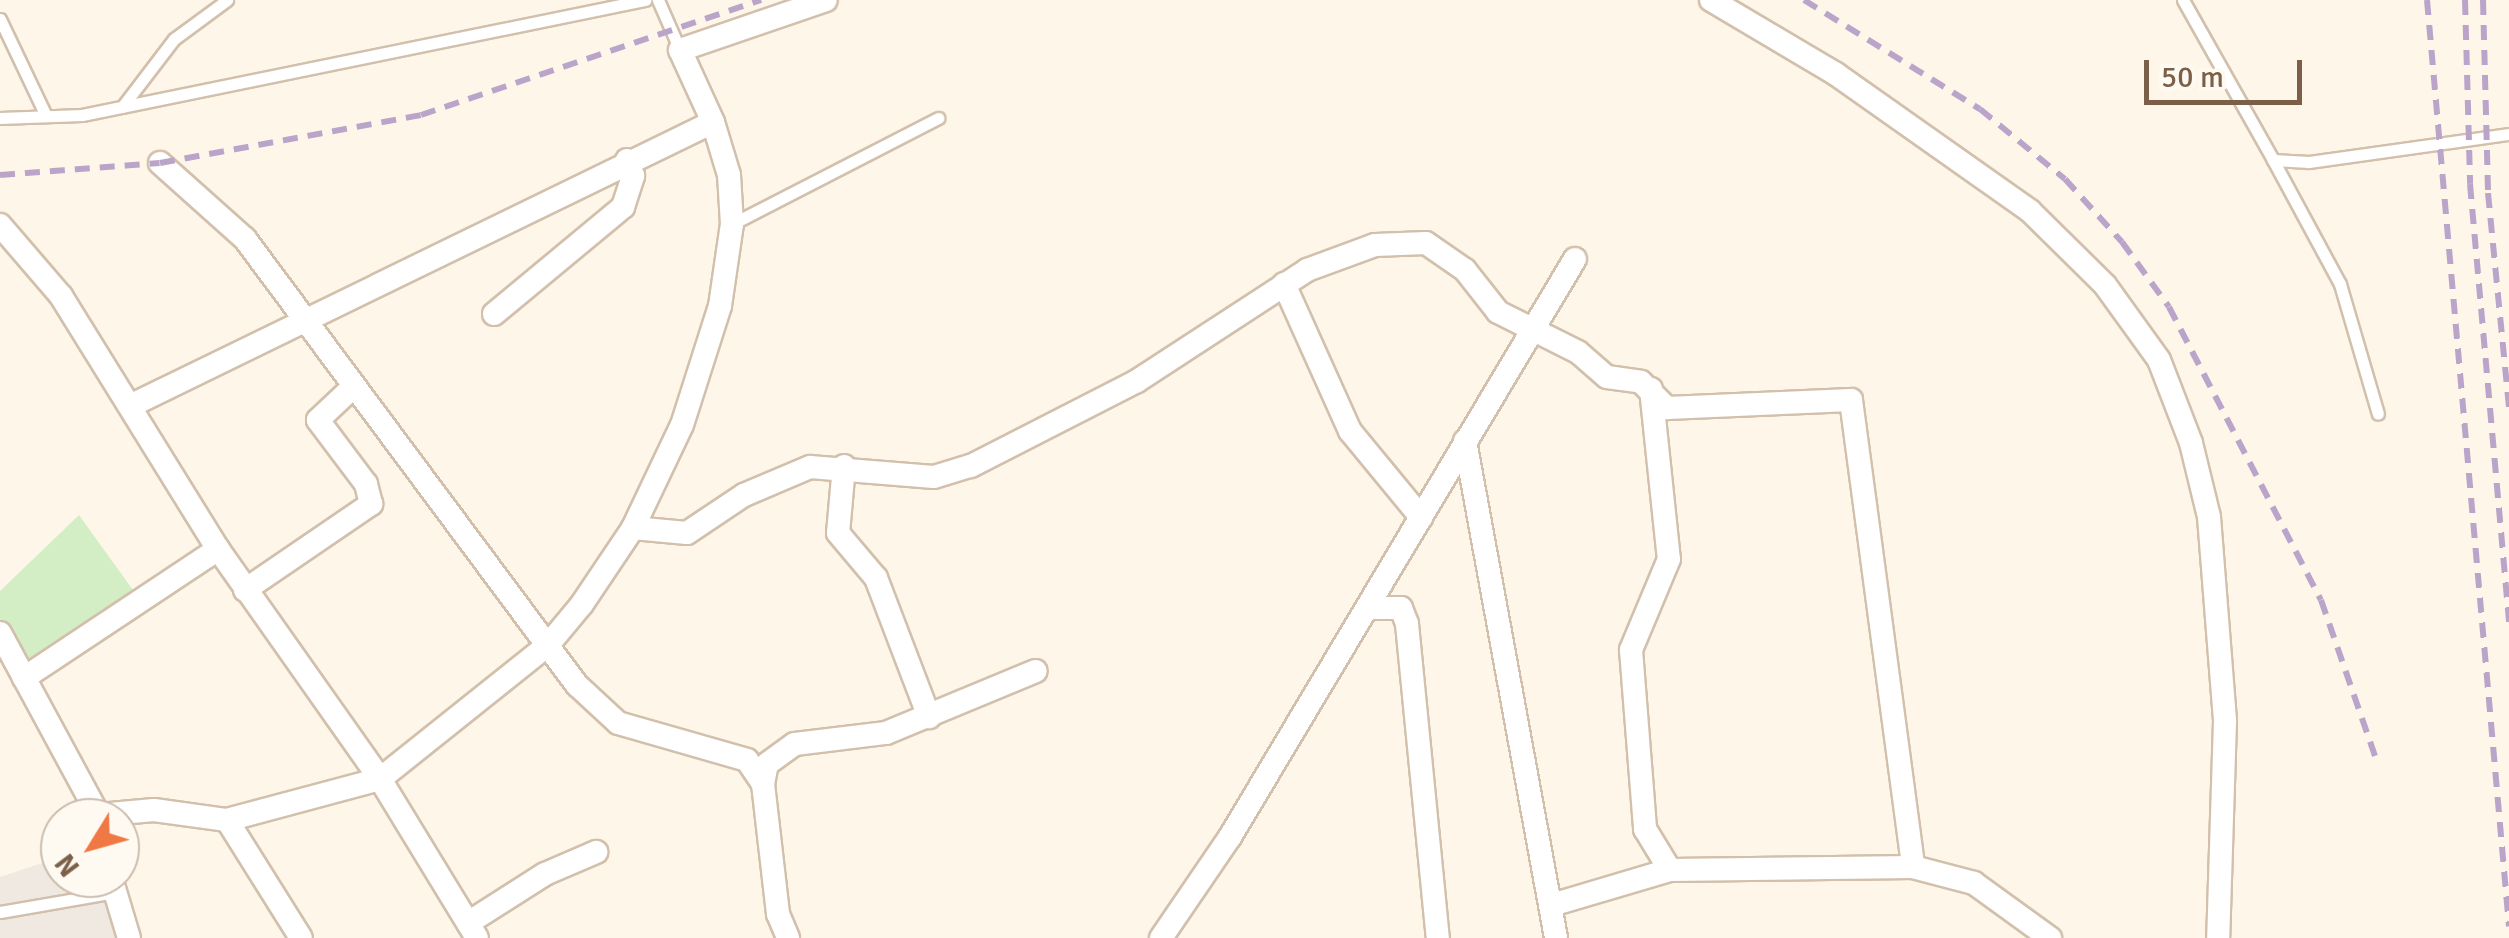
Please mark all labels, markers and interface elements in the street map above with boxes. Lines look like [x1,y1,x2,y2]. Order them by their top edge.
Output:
scale bar [2149,40,2306,102]
text: 50 m [2161,59,2224,96]
north arrow [40,798,140,898]
text: N [48,847,87,883]

